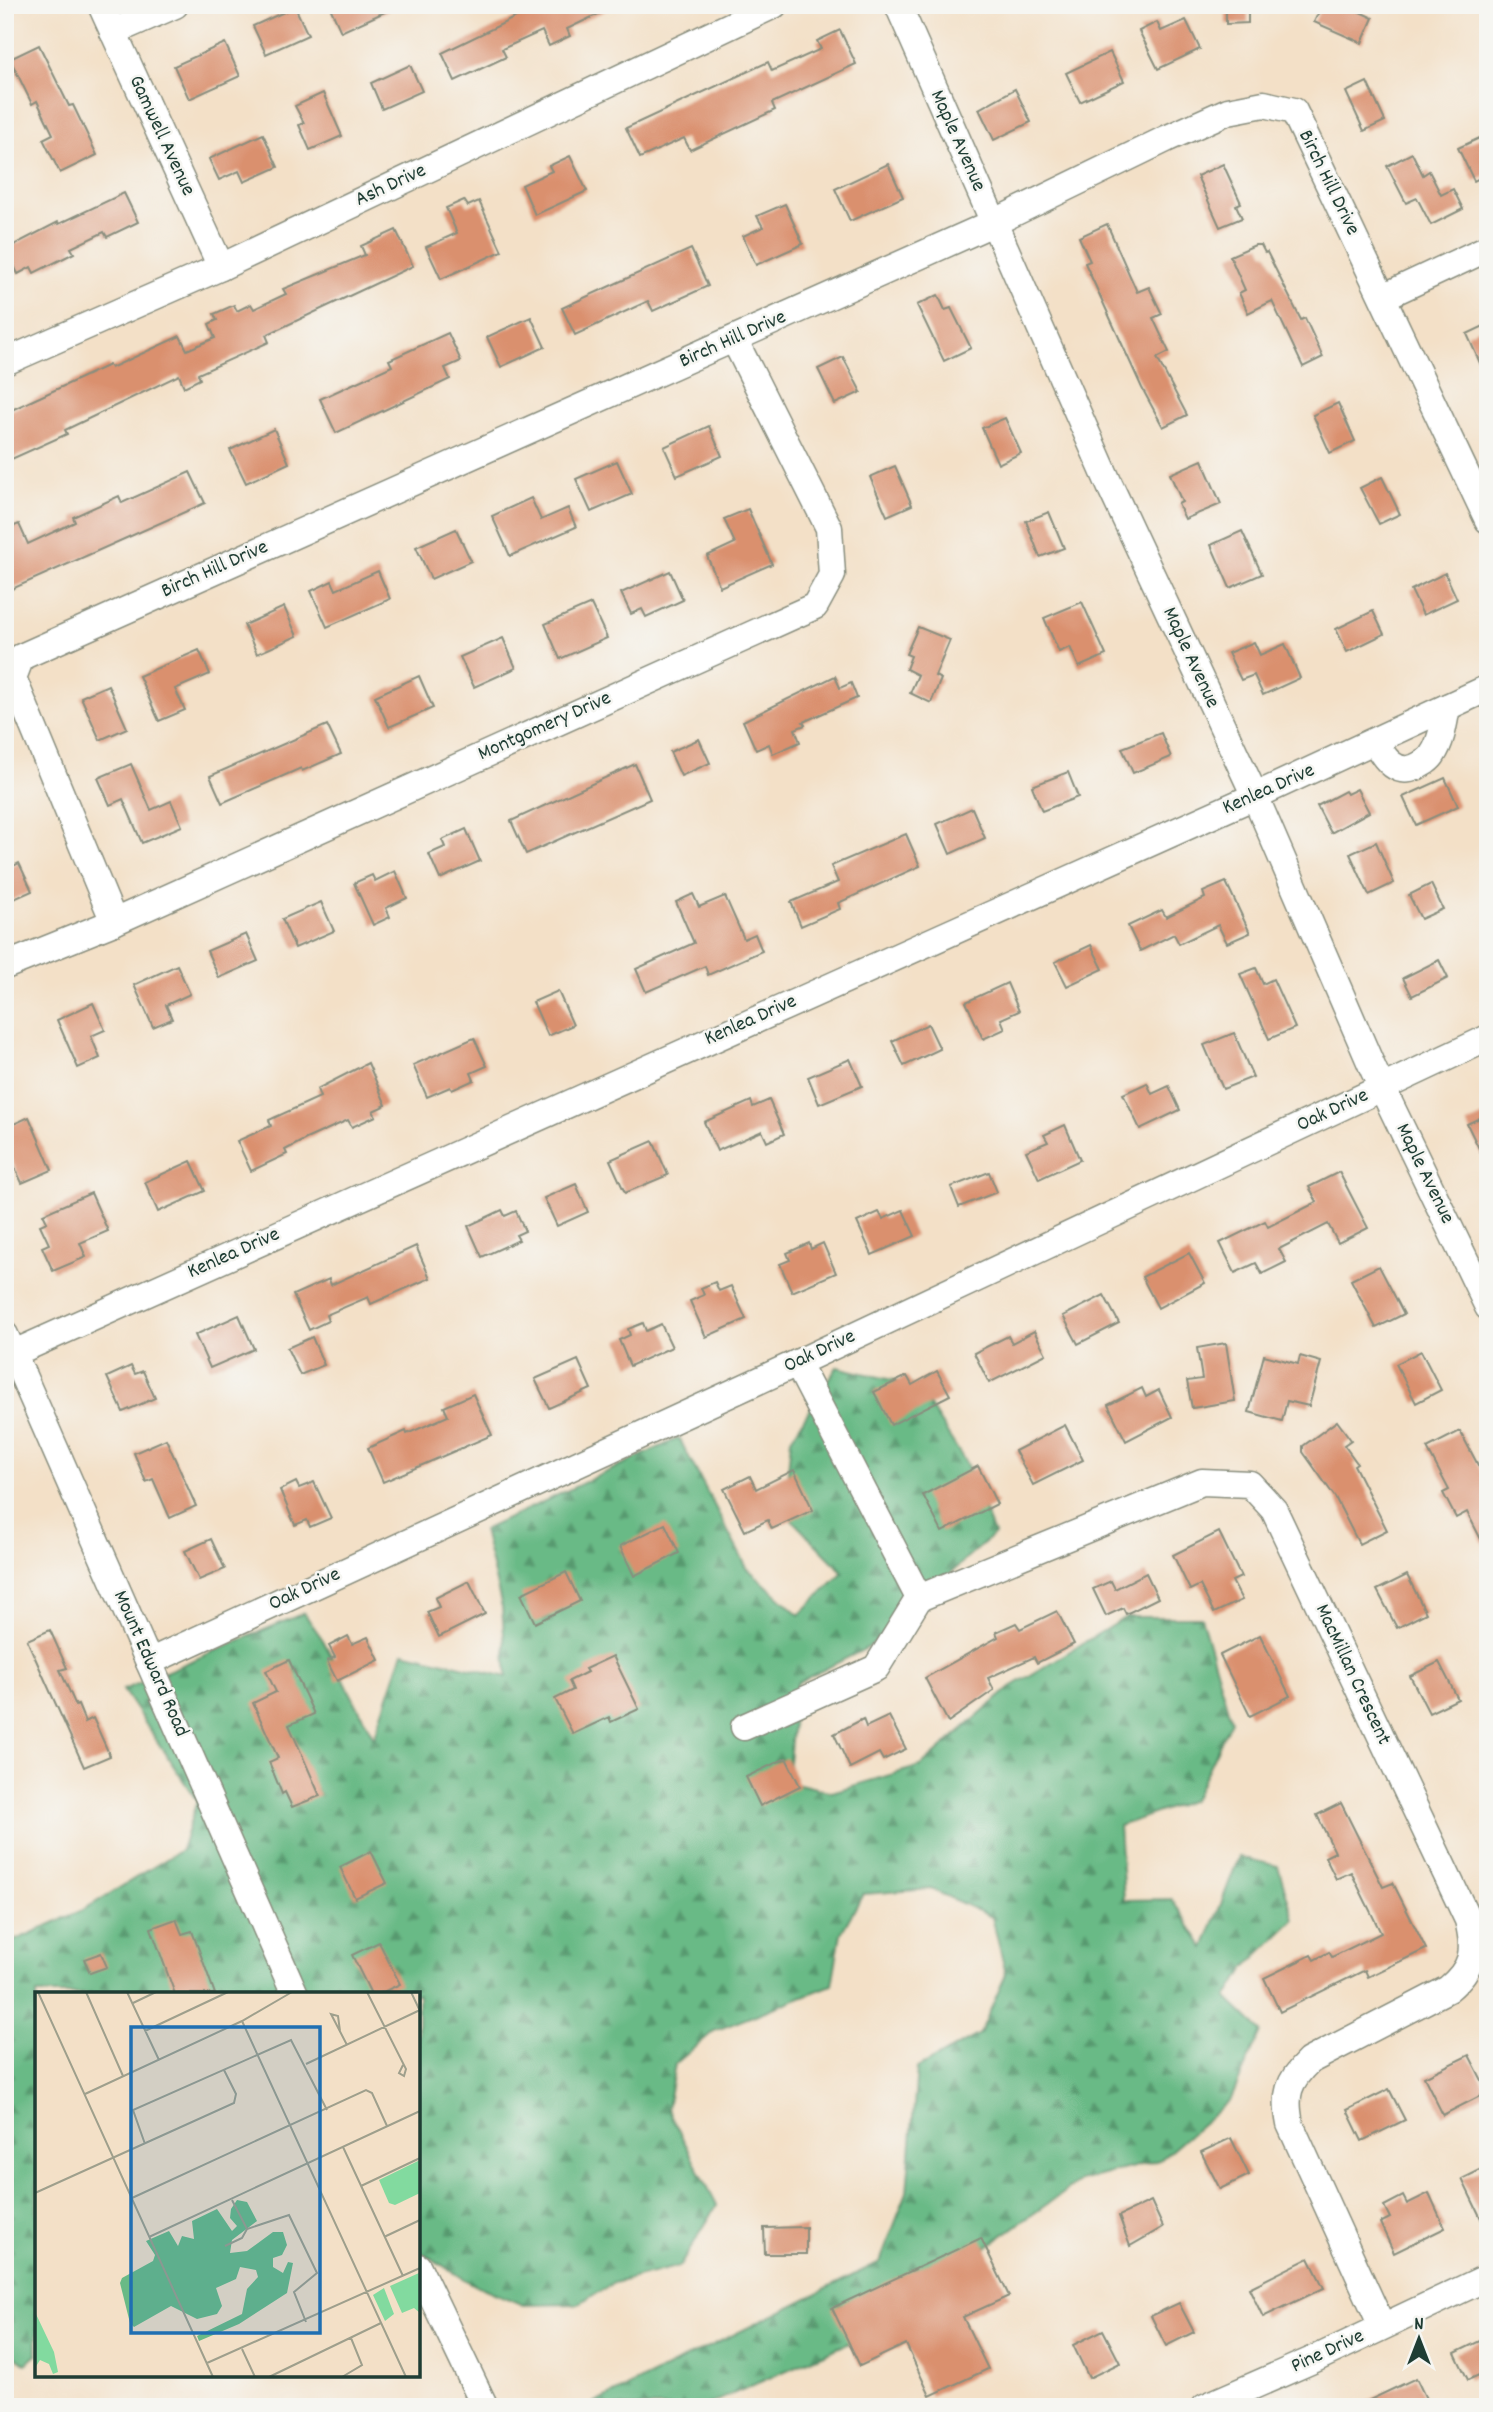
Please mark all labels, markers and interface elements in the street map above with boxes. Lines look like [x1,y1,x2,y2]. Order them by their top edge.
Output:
street label: Gamwell Avenue [120,71,202,201]
street label: Maple Avenue [921,85,993,197]
street label: Birch Hill Drive [1289,125,1367,241]
street label: Ash Drive [351,157,431,215]
street label: Birch Hill Drive [675,303,791,377]
street label: Birch Hill Drive [157,533,273,607]
street label: Maple Avenue [1154,603,1226,713]
street label: Montgomery Drive [474,684,616,770]
street label: Kenlea Drive [1218,756,1320,824]
street label: Kenlea Drive [700,987,802,1055]
street label: Oak Drive [1292,1081,1374,1141]
street label: Maple Avenue [1387,1119,1461,1229]
street label: Kenlea Drive [183,1220,285,1288]
street label: Oak Drive [779,1322,861,1382]
street label: Oak Drive [264,1560,346,1620]
street label: Mount Edward Road [104,1586,196,1742]
street label: MacMillan Crescent [1306,1600,1398,1751]
inset map [35,1992,420,2377]
north arrow [1384,2304,1454,2374]
text: N [1414,2312,1424,2339]
street label: Pine Drive [1286,2322,1370,2382]

